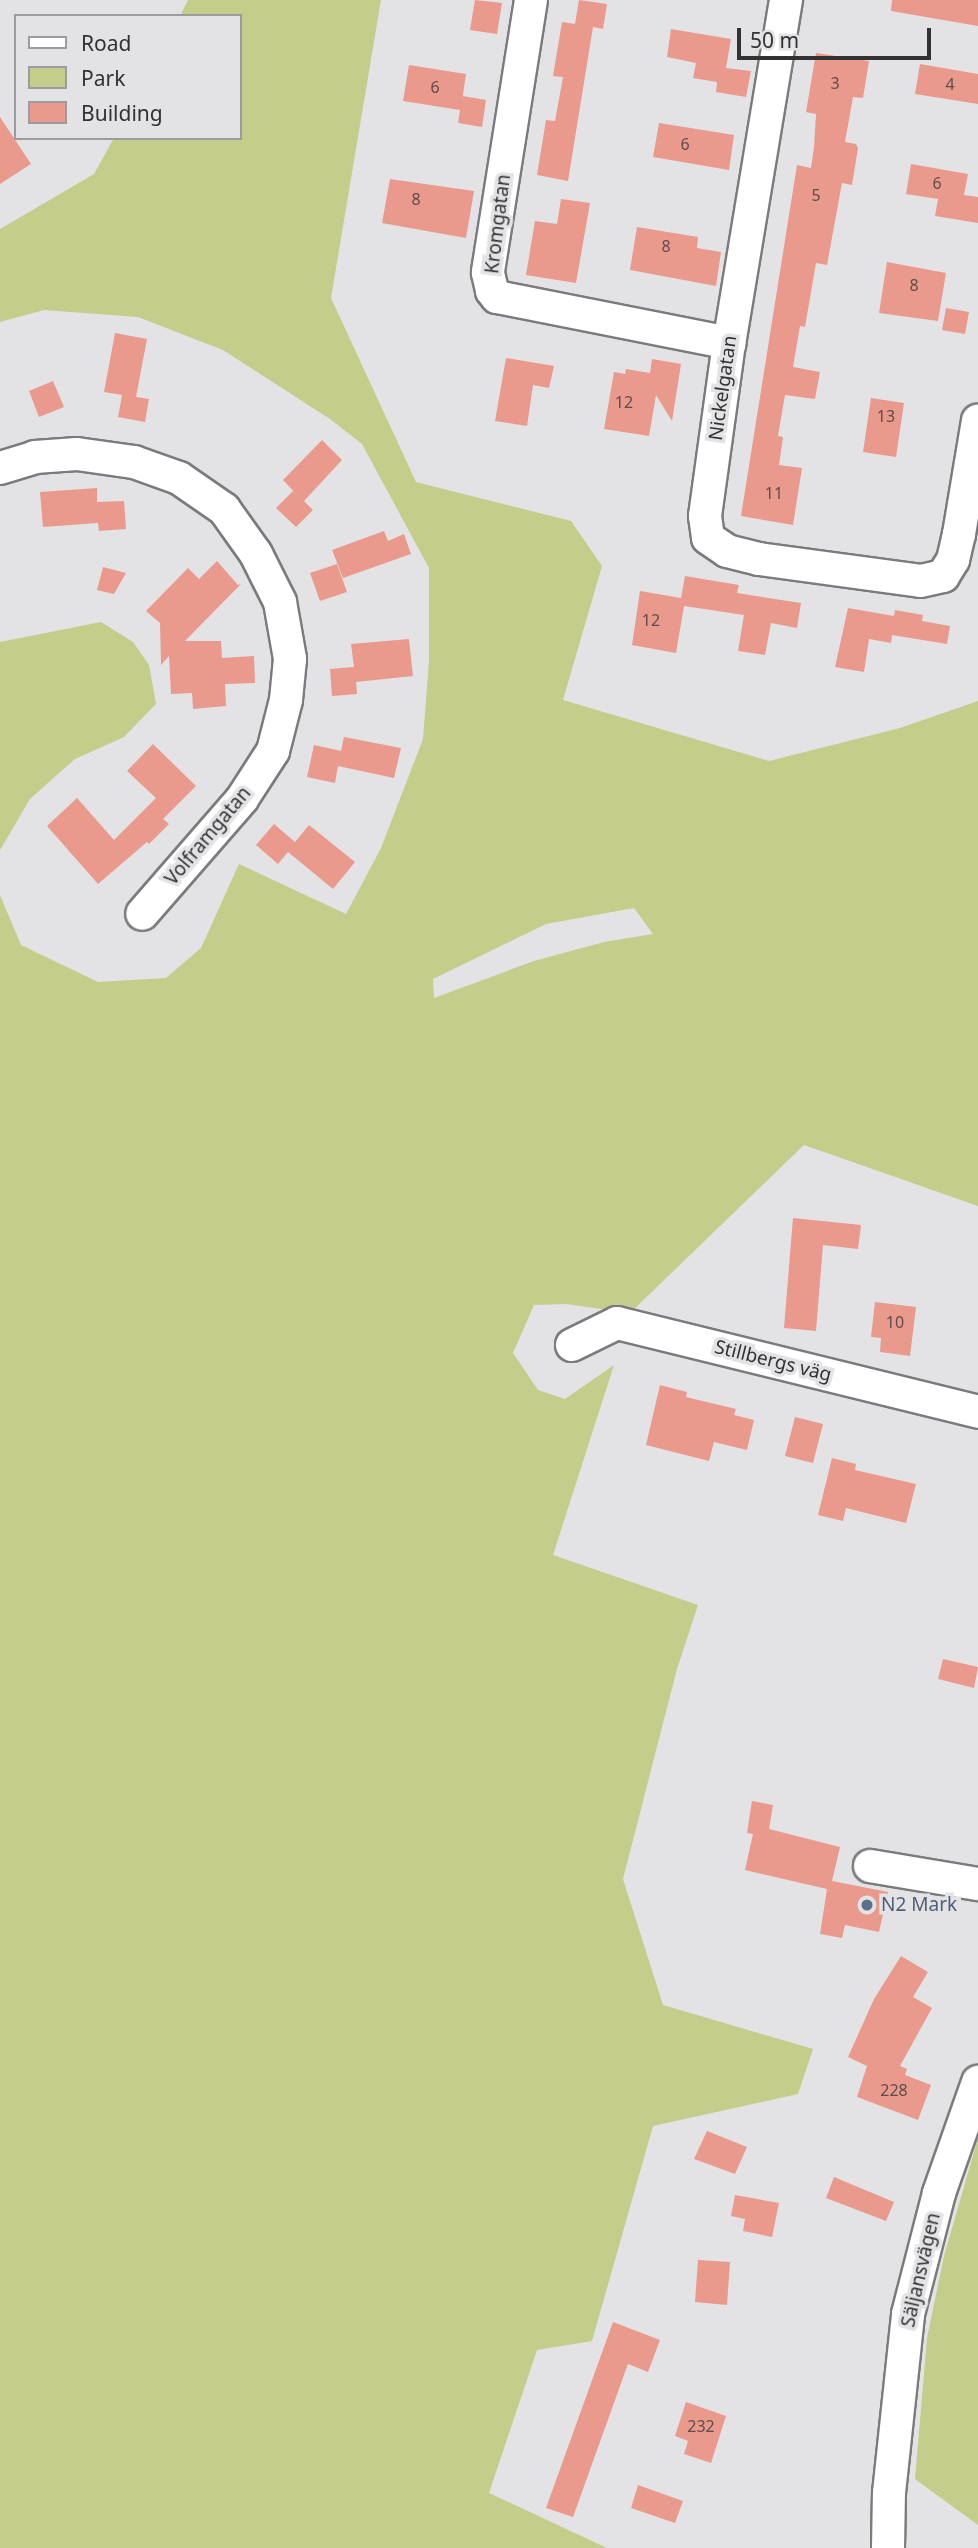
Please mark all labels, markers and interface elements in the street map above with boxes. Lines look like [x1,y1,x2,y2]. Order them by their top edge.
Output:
legend [14,14,242,140]
scale bar [740,14,934,58]
text: 50 m [750,26,799,54]
text: Road [81,29,131,57]
text: Park [81,64,125,92]
house number: 3 [830,73,840,93]
house number: 4 [945,74,955,94]
house number: 6 [430,77,440,97]
text: Building [81,99,163,127]
house number: 6 [680,134,690,154]
street label: Kromgatan [481,173,515,275]
house number: 6 [932,173,942,193]
house number: 5 [811,185,821,205]
house number: 8 [411,189,421,209]
house number: 8 [661,236,671,256]
house number: 8 [909,275,919,295]
street label: Nickelgatan [704,334,742,442]
house number: 12 [615,392,633,412]
house number: 13 [877,406,895,426]
house number: 11 [765,483,783,503]
house number: 12 [642,610,660,630]
street label: Volframgatan [160,782,256,890]
house number: 10 [886,1312,904,1332]
street label: Stillbergs väg [712,1335,834,1387]
place label: N2 Mark [881,1894,957,1916]
marker: N2 Mark [859,1897,875,1913]
house number: 228 [880,2080,908,2100]
street label: Säljansvägen [897,2211,945,2329]
house number: 232 [687,2416,715,2436]

